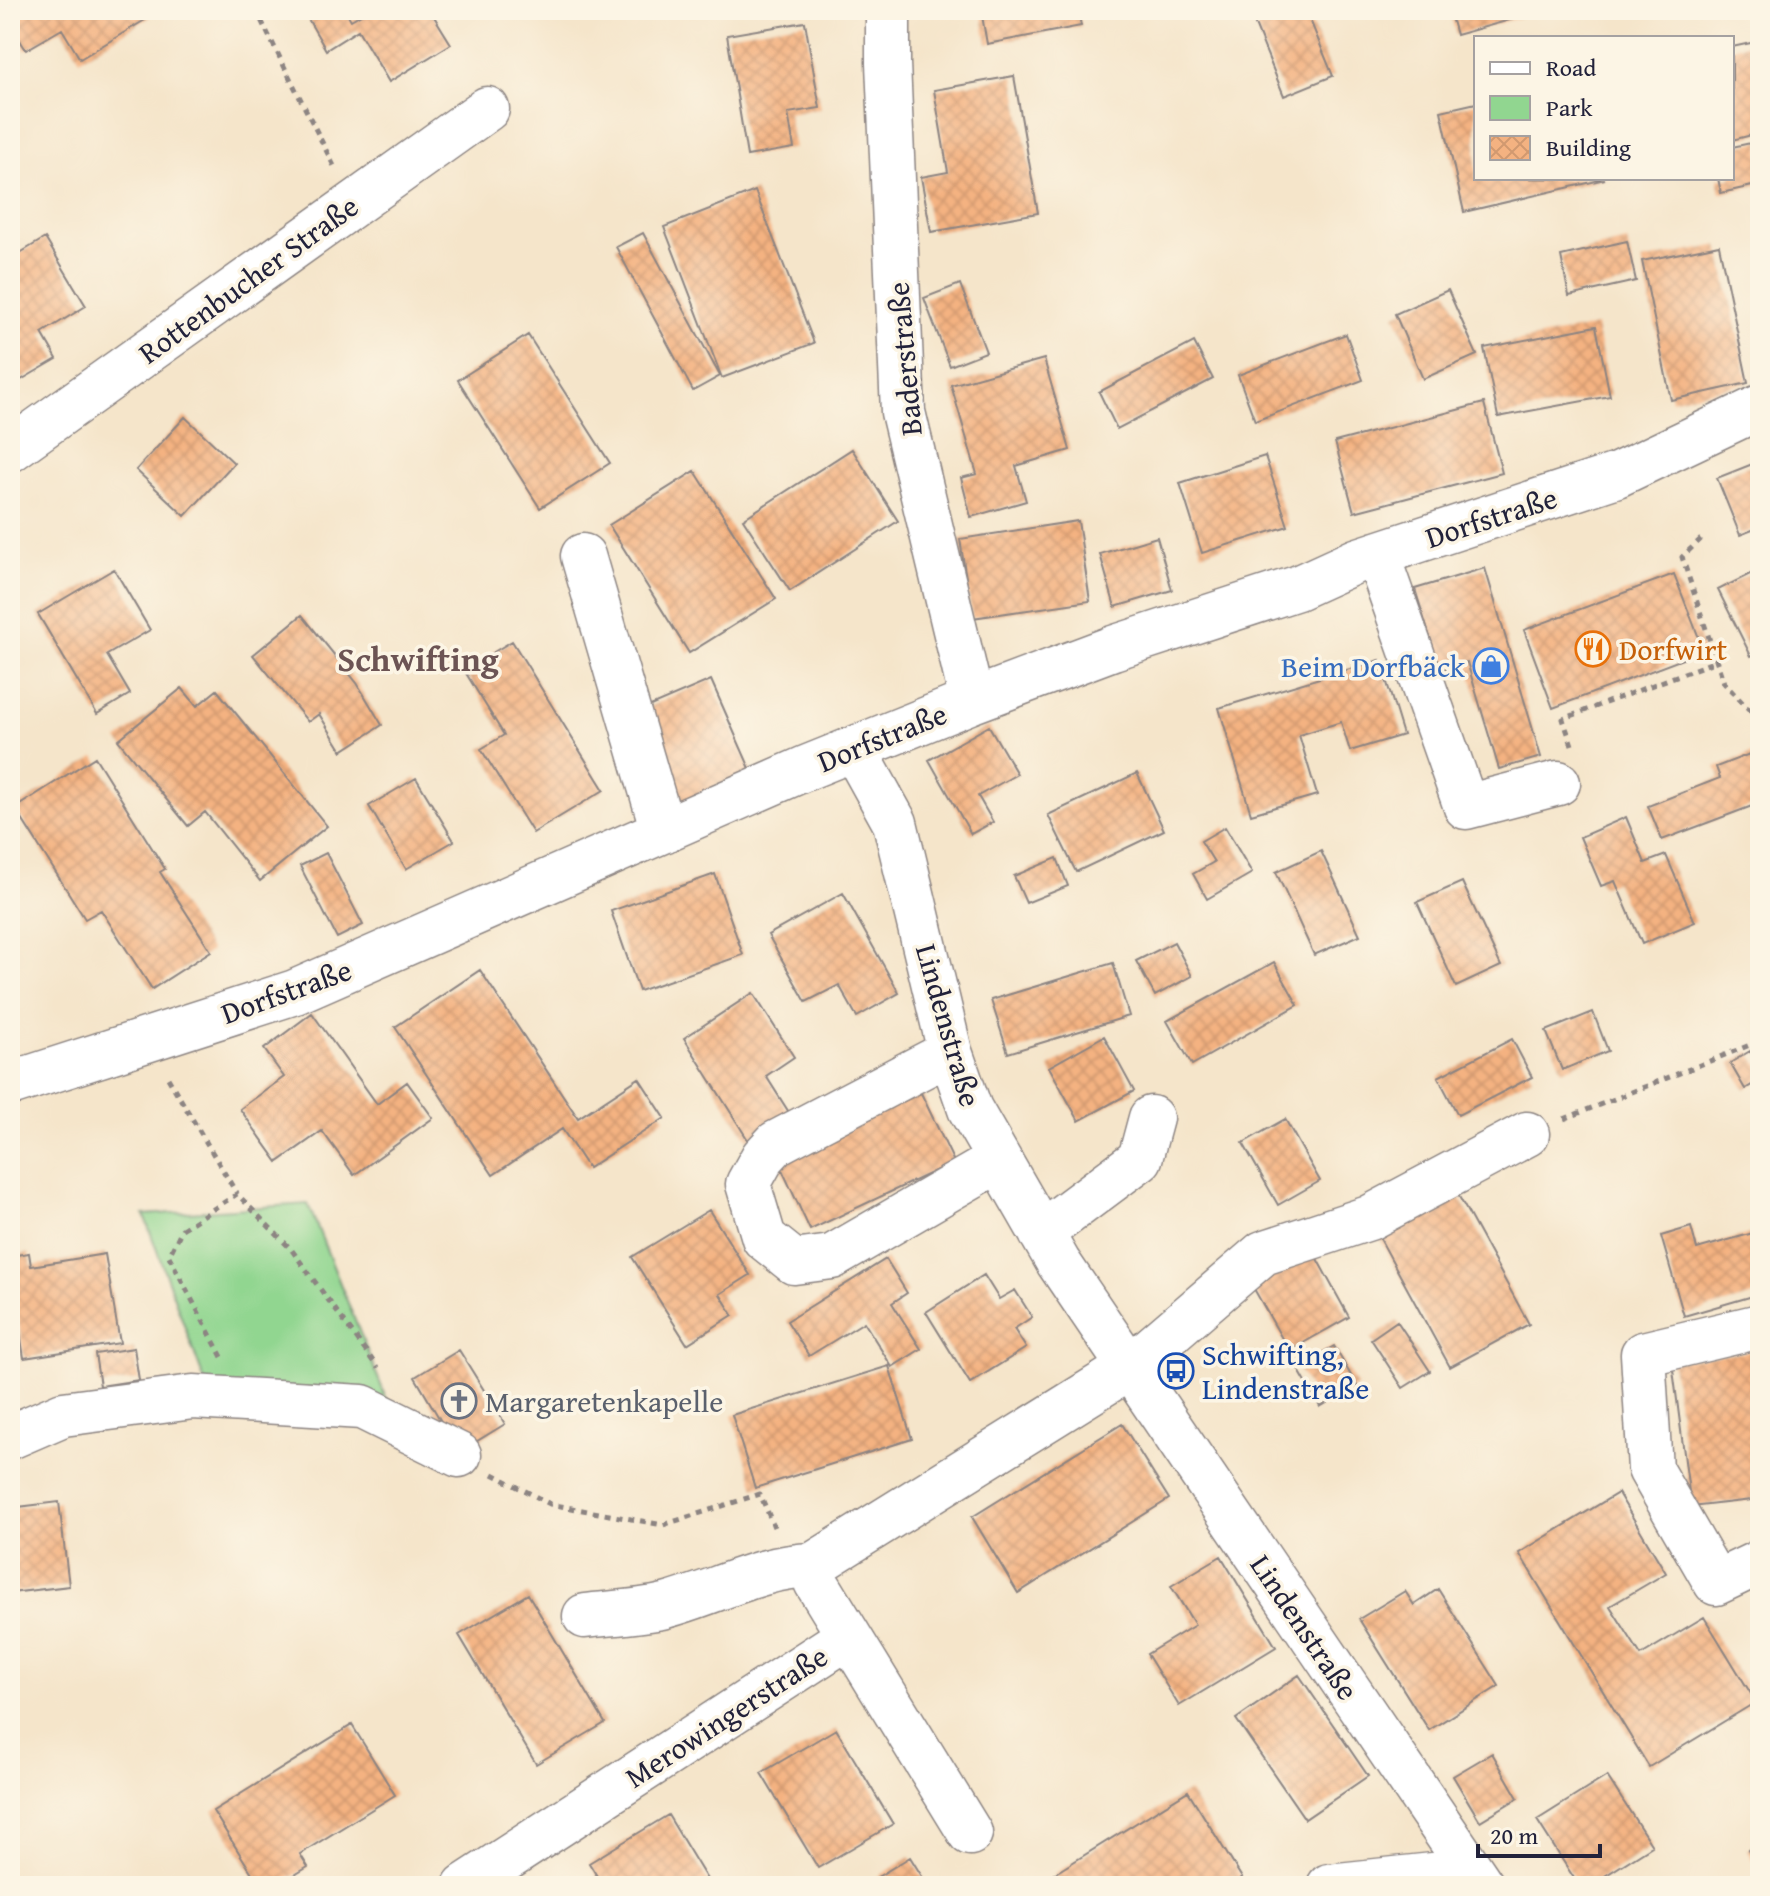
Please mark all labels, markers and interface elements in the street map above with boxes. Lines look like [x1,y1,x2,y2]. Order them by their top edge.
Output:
legend [1474,36,1734,180]
text: Road [1546,50,1596,85]
text: Park [1546,90,1593,125]
text: Building [1546,130,1631,165]
street label: Rottenbucher Straße [129,184,367,374]
street label: Baderstraße [875,280,933,438]
street label: Dorfstraße [1420,475,1562,559]
place label: Dorfwirt [1619,627,1728,671]
restaurant icon: Dorfwirt [1574,630,1612,668]
district label: Schwifting [337,634,499,683]
place label: Beim Dorfbäck [1281,644,1466,688]
shop icon: Beim Dorfbäck [1472,647,1510,685]
street label: Dorfstraße [811,691,953,783]
street label: Lindenstraße [905,939,993,1111]
street label: Dorfstraße [215,947,357,1035]
place label: Schwifting, Lindenstraße [1202,1332,1369,1410]
bus stop icon: Schwifting, Lindenstraße [1157,1352,1195,1390]
place label: Margaretenkapelle [485,1379,723,1423]
church icon: Margaretenkapelle [440,1382,478,1420]
street label: Lindenstraße [1240,1545,1370,1709]
street label: Merowingerstraße [616,1634,836,1798]
scale bar [1478,1808,1600,1858]
text: 20 m [1490,1818,1538,1853]

